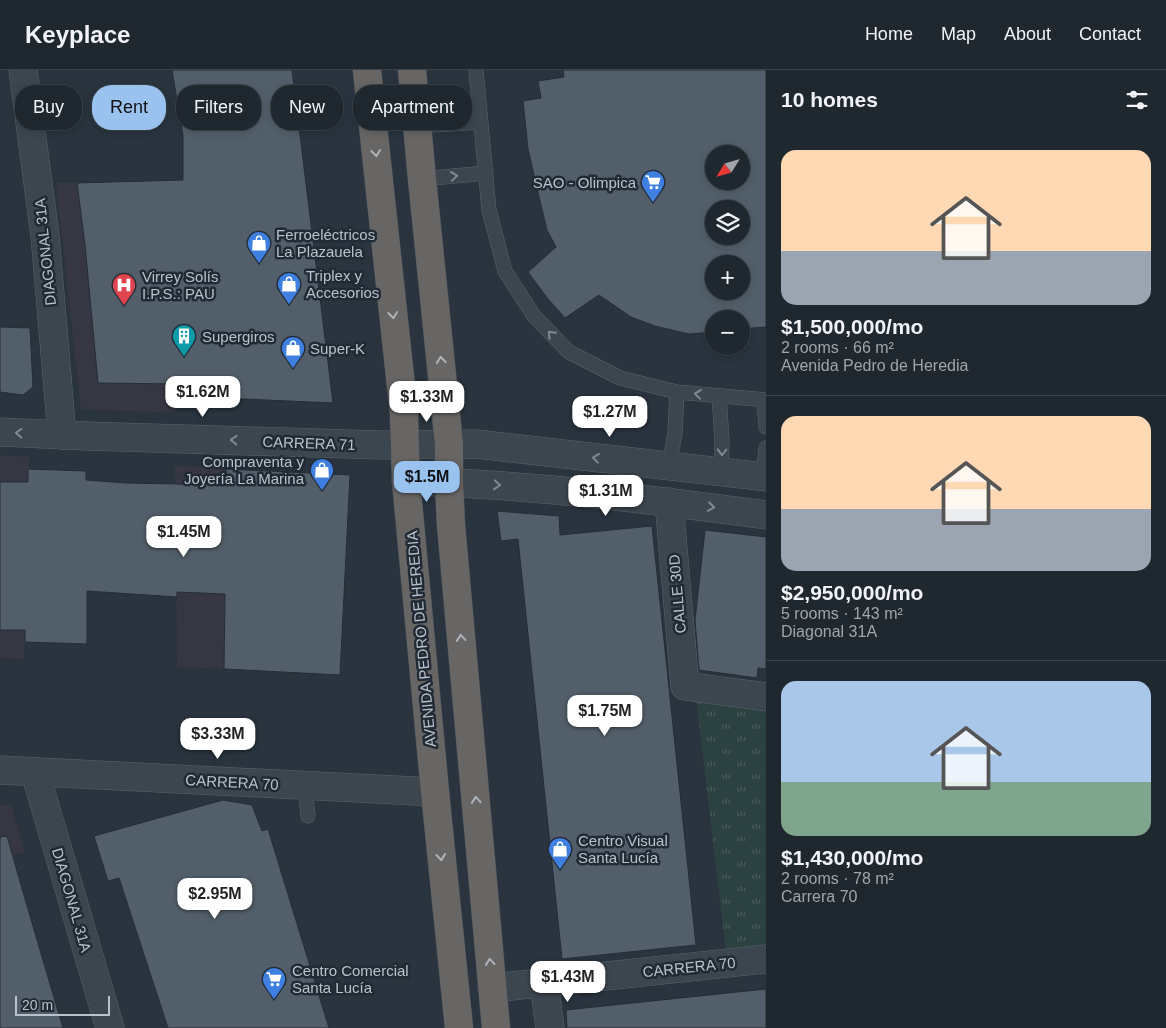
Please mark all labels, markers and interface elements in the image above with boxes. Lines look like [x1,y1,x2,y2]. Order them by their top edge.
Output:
text: Keyplace [25,21,130,48]
text: Home [865,24,913,44]
text: Map [941,24,976,44]
text: About [1004,24,1051,44]
text: Contact [1079,24,1141,44]
chip: Buy [15,85,82,130]
chip: Rent [92,85,166,130]
chip: Filters [176,85,261,130]
chip: New [271,85,343,130]
chip: Apartment [353,85,472,130]
icon: filters [1123,86,1151,114]
text: 10 homes [781,88,878,111]
north arrow [705,145,750,190]
map controls [705,145,750,355]
one-way arrow [370,150,381,158]
supermarket icon: SAO - Olimpica [640,169,666,203]
one-way arrow [450,171,458,182]
place label: SAO - Olimpica [533,174,637,191]
icon: home [921,183,1011,273]
street label: DIAGONAL 31A [31,197,59,307]
button: layers [705,200,750,245]
place label: Ferroeléctricos La Plazauela [276,226,375,260]
shop icon: Ferroeléctricos La Plazauela [246,230,272,264]
button: + [705,255,750,300]
place label: Triplex y Accesorios [306,267,379,301]
place label: Virrey Solís I.P.S.: PAU [142,268,218,302]
shop icon: Triplex y Accesorios [276,271,302,305]
hospital icon: Virrey Solís I.P.S.: PAU [111,272,137,306]
button: − [705,310,750,355]
one-way arrow [388,311,399,319]
text: $1,500,000/mo [781,315,923,338]
building icon: Supergiros [171,323,197,357]
place label: Supergiros [202,328,275,345]
one-way arrow [548,331,557,340]
shop icon: Super-K [280,335,306,369]
text: 2 rooms · 66 m² [781,339,894,356]
place label: Super-K [310,340,365,357]
one-way arrow [436,356,447,364]
text: Avenida Pedro de Heredia [781,357,968,374]
pin: $1.62M [162,376,244,418]
pin: $1.33M [386,380,468,423]
text: $1.62M [176,383,230,400]
text: $1.33M [400,388,454,405]
one-way arrow [694,388,702,399]
pin: $1.27M [569,396,651,438]
text: $1.27M [583,403,637,420]
one-way arrow [15,428,22,438]
street label: CARRERA 71 [262,433,356,453]
one-way arrow [230,435,238,446]
one-way arrow [717,448,727,456]
icon: home [921,448,1011,538]
place label: Compraventa y Joyería La Marina [184,453,305,487]
one-way arrow [592,453,600,464]
shop icon: Compraventa y Joyería La Marina [309,457,335,491]
pin: $1.5M [392,460,462,503]
text: $1.5M [405,468,449,485]
pin: $1.31M [565,474,647,517]
one-way arrow [494,479,502,490]
text: $1.31M [579,482,633,499]
one-way arrow [707,502,715,512]
pin: $1.45M [143,516,225,558]
text: $1.45M [157,523,211,540]
street label: AVENIDA PEDRO DE HEREDIA [403,530,439,748]
street label: CALLE 30D [665,554,689,634]
text: $2,950,000/mo [781,581,923,604]
text: 5 rooms · 143 m² [781,605,903,622]
text: Diagonal 31A [781,623,877,640]
one-way arrow [456,634,467,642]
pin: $1.75M [564,694,646,737]
text: $1.75M [578,702,632,719]
icon: home [921,713,1011,803]
pin: $3.33M [177,718,259,760]
text: $3.33M [191,725,245,742]
street label: CARRERA 70 [185,771,279,793]
one-way arrow [471,796,482,804]
place label: Centro Visual Santa Lucía [578,832,668,866]
shop icon: Centro Visual Santa Lucía [547,836,573,870]
street label: DIAGONAL 31A [49,846,95,954]
text: $1,430,000/mo [781,846,923,869]
one-way arrow [436,854,447,862]
text: 2 rooms · 78 m² [781,870,894,887]
pin: $2.95M [174,878,256,920]
text: $2.95M [188,885,242,902]
text: Carrera 70 [781,888,857,905]
street label: CARRERA 70 [642,954,736,980]
one-way arrow [485,958,496,966]
pin: $1.43M [527,960,609,1003]
place label: Centro Comercial Santa Lucía [292,962,409,996]
supermarket icon: Centro Comercial Santa Lucía [261,966,287,1000]
text: $1.43M [541,968,595,985]
scale bar [15,993,110,1016]
text: 20 m [22,997,53,1013]

